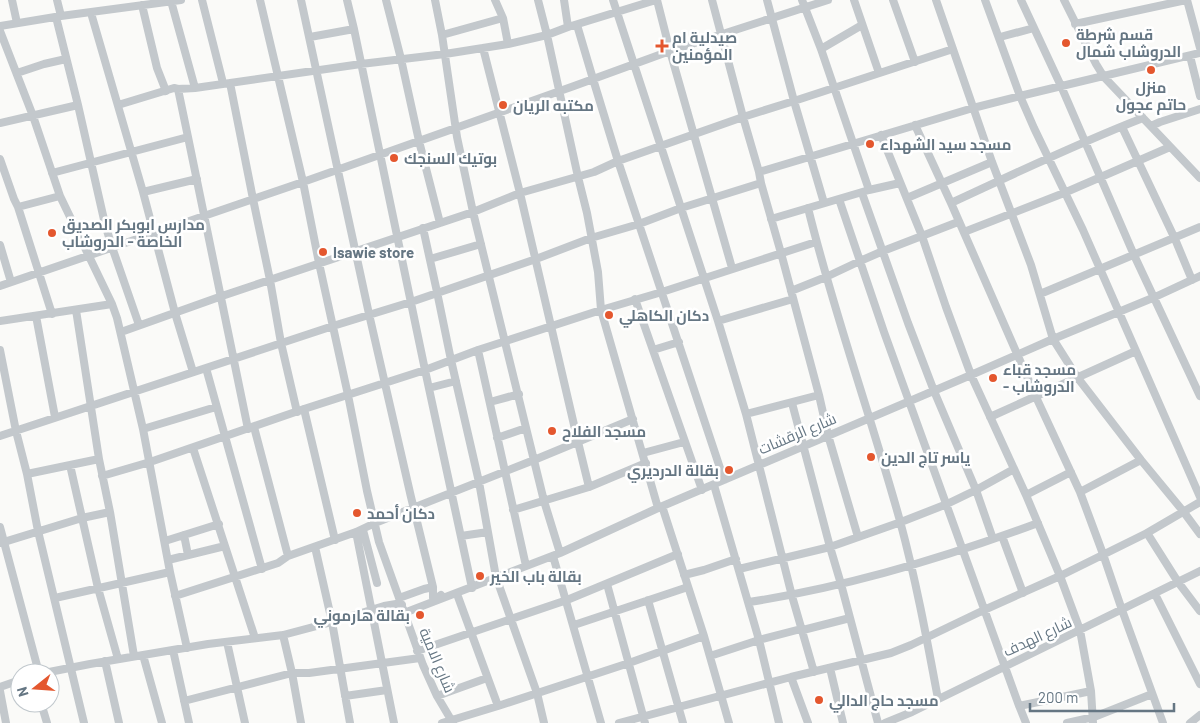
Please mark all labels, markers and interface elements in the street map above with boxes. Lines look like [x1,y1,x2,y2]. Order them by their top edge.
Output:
place label: قسم شرطة الدروشاب شمال [1076,25,1181,61]
place label: صيدلية ام المؤمنين [672,28,737,64]
marker: قسم شرطة الدروشاب شمال [1060,37,1072,49]
marker: صيدلية ام المؤمنين [656,40,668,52]
marker: منزل حاتم عجول [1145,64,1157,76]
place label: منزل حاتم عجول [1116,78,1186,115]
place label: مكتبه الريان [513,96,594,115]
marker: مكتبه الريان [497,99,509,111]
place label: مسجد سيد الشهداء [880,135,1011,154]
marker: مسجد سيد الشهداء [864,138,876,150]
place label: بوتيك السنجك [404,149,497,168]
marker: بوتيك السنجك [388,152,400,164]
place label: مدارس ابوبكر الصديق الخاصة - الدروشاب [62,215,205,251]
marker: مدارس ابوبكر الصديق الخاصة - الدروشاب [46,227,58,239]
place label: Isawie store [333,243,414,261]
marker: Isawie store [317,246,329,258]
place label: دكان الكاهلي [619,306,709,328]
marker: دكان الكاهلي [603,309,615,321]
place label: مسجد قباء - الدروشاب [1003,360,1076,396]
marker: مسجد قباء - الدروشاب [987,372,999,384]
street label: شارع الرقشات [755,409,840,460]
place label: مسجد الفلاح [562,422,646,442]
marker: مسجد الفلاح [546,425,558,437]
place label: ياسر تاج الدين [881,448,971,468]
marker: ياسر تاج الدين [865,451,877,463]
place label: بقالة الدرديري [627,461,719,483]
marker: بقالة الدرديري [723,464,735,476]
place label: دكان أحمد [367,504,435,523]
marker: دكان أحمد [351,507,363,519]
place label: بقالة باب الخير [489,567,582,586]
marker: بقالة باب الخير [474,570,486,582]
place label: بقالة هارموني [313,606,410,628]
marker: بقالة هارموني [414,609,426,621]
street label: شارع الهدف [1000,612,1075,662]
street label: شارع الامية [414,625,460,696]
north arrow [10,663,60,713]
scale bar [1030,680,1174,712]
text: N [13,685,32,699]
text: 200 m [1038,688,1078,706]
place label: مسجد حاج الدالي [829,691,939,713]
marker: مسجد حاج الدالي [813,694,825,706]

